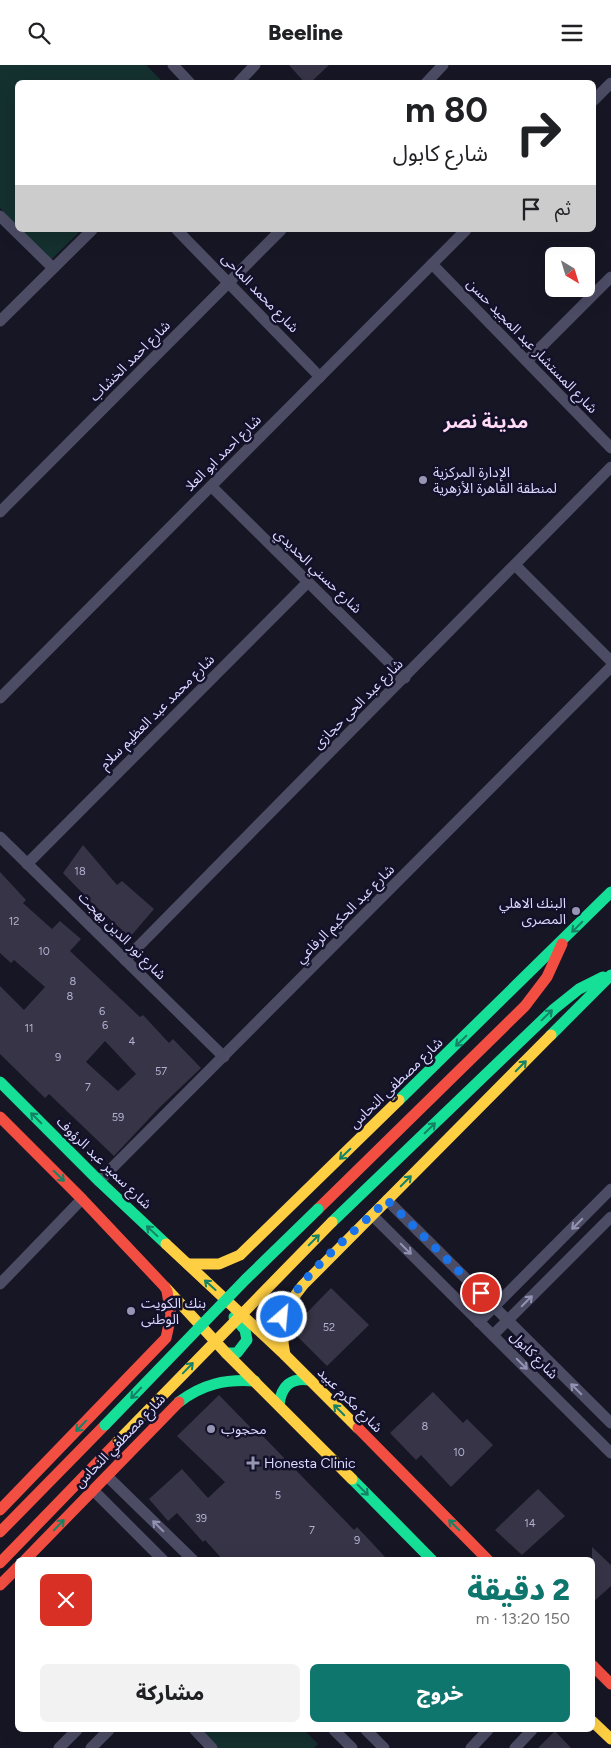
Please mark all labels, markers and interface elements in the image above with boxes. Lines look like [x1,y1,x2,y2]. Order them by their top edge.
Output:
icon: search [25,19,53,47]
text: Beeline [268,19,343,46]
icon: menu [558,19,586,47]
text: 80 m [405,89,488,131]
icon: right [506,100,571,165]
text: شارع كابول [393,140,488,167]
icon: arrive [517,195,545,223]
text: ثم [555,197,571,220]
north arrow [545,247,595,297]
map controls [545,247,595,297]
street label: شارع محمد الماحى [216,250,302,338]
street label: شارع المستشار عبد المجيد حسن [462,275,601,418]
street label: شارع احمد الخشاب [86,317,175,406]
district label: مدينة نصر [443,410,528,433]
street label: شارع احمد ابو العلا [181,411,266,496]
place label: الإدارة المركزية لمنطقة القاهرة الأزهرية [433,464,557,497]
marker: الإدارة المركزية لمنطقة القاهرة الأزهرية [417,474,429,486]
street label: شارع حسني الحديدي [269,525,365,619]
street label: شارع محمد عبد العظيم سلام [96,651,219,774]
street label: شارع عبد الحى حجازى [310,655,408,754]
street label: شارع عبد الحكيم الرفاعي [292,861,400,969]
house number: 18 [74,865,86,878]
street label: شارع نور الدين بهجت [73,889,169,985]
place label: البنك الاهلي المصرى [499,895,566,928]
marker: البنك الاهلي المصرى [570,905,582,917]
house number: 12 [9,915,19,928]
one-way arrow [571,921,583,933]
house number: 10 [38,945,50,958]
house number: 8 [70,975,77,988]
house number: 8 [67,990,74,1003]
house number: 6 [99,1005,105,1018]
one-way arrow [541,1009,554,1021]
house number: 6 [102,1019,108,1032]
house number: 11 [24,1022,34,1035]
street label: شارع مصطفي النحاس [346,1034,448,1134]
house number: 4 [129,1035,136,1048]
one-way arrow [454,1035,467,1047]
house number: 9 [55,1051,61,1064]
one-way arrow [515,1060,527,1072]
house number: 57 [155,1065,167,1078]
house number: 7 [85,1081,91,1094]
house number: 59 [112,1111,124,1124]
one-way arrow [29,1112,42,1124]
street label: شارع سمير عبد الرؤوف [52,1113,155,1214]
one-way arrow [424,1122,437,1134]
one-way arrow [338,1148,351,1160]
one-way arrow [53,1170,65,1183]
one-way arrow [400,1175,412,1187]
one-way arrow [570,1218,583,1230]
one-way arrow [146,1225,159,1237]
one-way arrow [308,1234,321,1246]
one-way arrow [400,1243,412,1255]
pin [460,1272,502,1314]
one-way arrow [204,1279,217,1290]
icon: arrive [467,1279,495,1307]
position arrow [255,1290,307,1342]
place label: بنك الكويت الوطنى [141,1295,206,1328]
one-way arrow [521,1295,533,1307]
marker: بنك الكويت الوطنى [125,1305,137,1317]
house number: 52 [323,1321,335,1334]
street label: شارع كابول [505,1328,561,1384]
one-way arrow [515,1358,528,1370]
one-way arrow [182,1362,194,1374]
street label: شارع مكرم عبيد [313,1364,386,1437]
one-way arrow [570,1383,583,1395]
one-way arrow [130,1386,142,1399]
street label: شارع مصطفي النحاس [71,1391,171,1493]
one-way arrow [333,1404,345,1416]
one-way arrow [75,1420,87,1433]
house number: 8 [422,1420,429,1433]
place label: محجوب [221,1421,267,1438]
marker: محجوب [205,1423,217,1435]
house number: 10 [453,1446,465,1459]
place label: Honesta Clinic [264,1455,356,1472]
marker: Honesta Clinic [246,1456,260,1470]
one-way arrow [357,1484,369,1496]
house number: 5 [275,1489,281,1502]
house number: 39 [195,1512,207,1525]
house number: 14 [524,1517,536,1530]
one-way arrow [53,1519,65,1531]
one-way arrow [152,1520,164,1532]
one-way arrow [448,1520,460,1532]
house number: 7 [309,1524,315,1537]
house number: 9 [354,1534,360,1547]
text: 2 دقيقة [467,1571,570,1608]
button: close [40,1574,92,1626]
text: 150 m · 13:20 [476,1609,570,1628]
button: مشاركة [40,1664,300,1722]
button: خروج [310,1664,570,1722]

